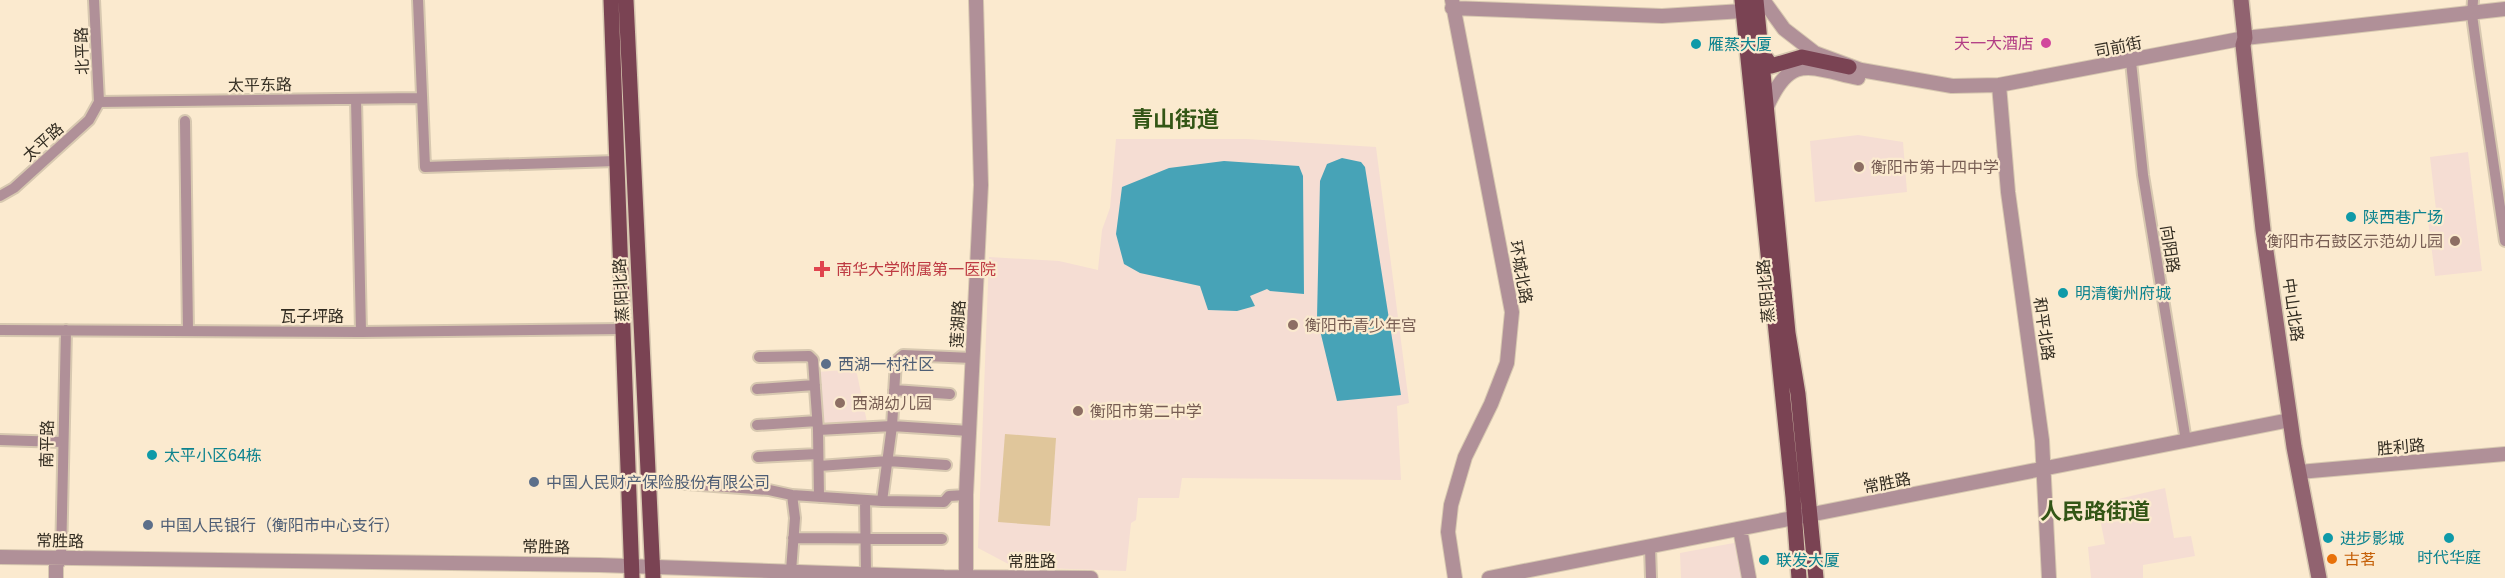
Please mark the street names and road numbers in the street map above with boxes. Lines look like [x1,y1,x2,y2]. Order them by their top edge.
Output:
street label: 北平路 [73,27,91,75]
street label: 司前街 [2093,34,2143,60]
street label: 太平东路 [228,76,292,94]
street label: 太平路 [19,120,67,164]
street label: 向阳路 [2158,224,2182,274]
street label: 环城北路 [1507,239,1535,305]
street label: 蒸阳北路 [611,258,631,322]
street label: 蒸阳北路 [1755,258,1777,324]
street label: 中山北路 [2280,277,2306,343]
street label: 和平北路 [2031,296,2057,362]
street label: 莲湖路 [948,300,968,348]
street label: 瓦子坪路 [280,308,344,325]
street label: 南平路 [38,420,56,468]
street label: 胜利路 [2376,436,2426,458]
street label: 常胜路 [1862,470,1912,496]
street label: 常胜路 [36,532,84,550]
street label: 常胜路 [522,538,570,556]
street label: 常胜路 [1008,553,1056,570]

